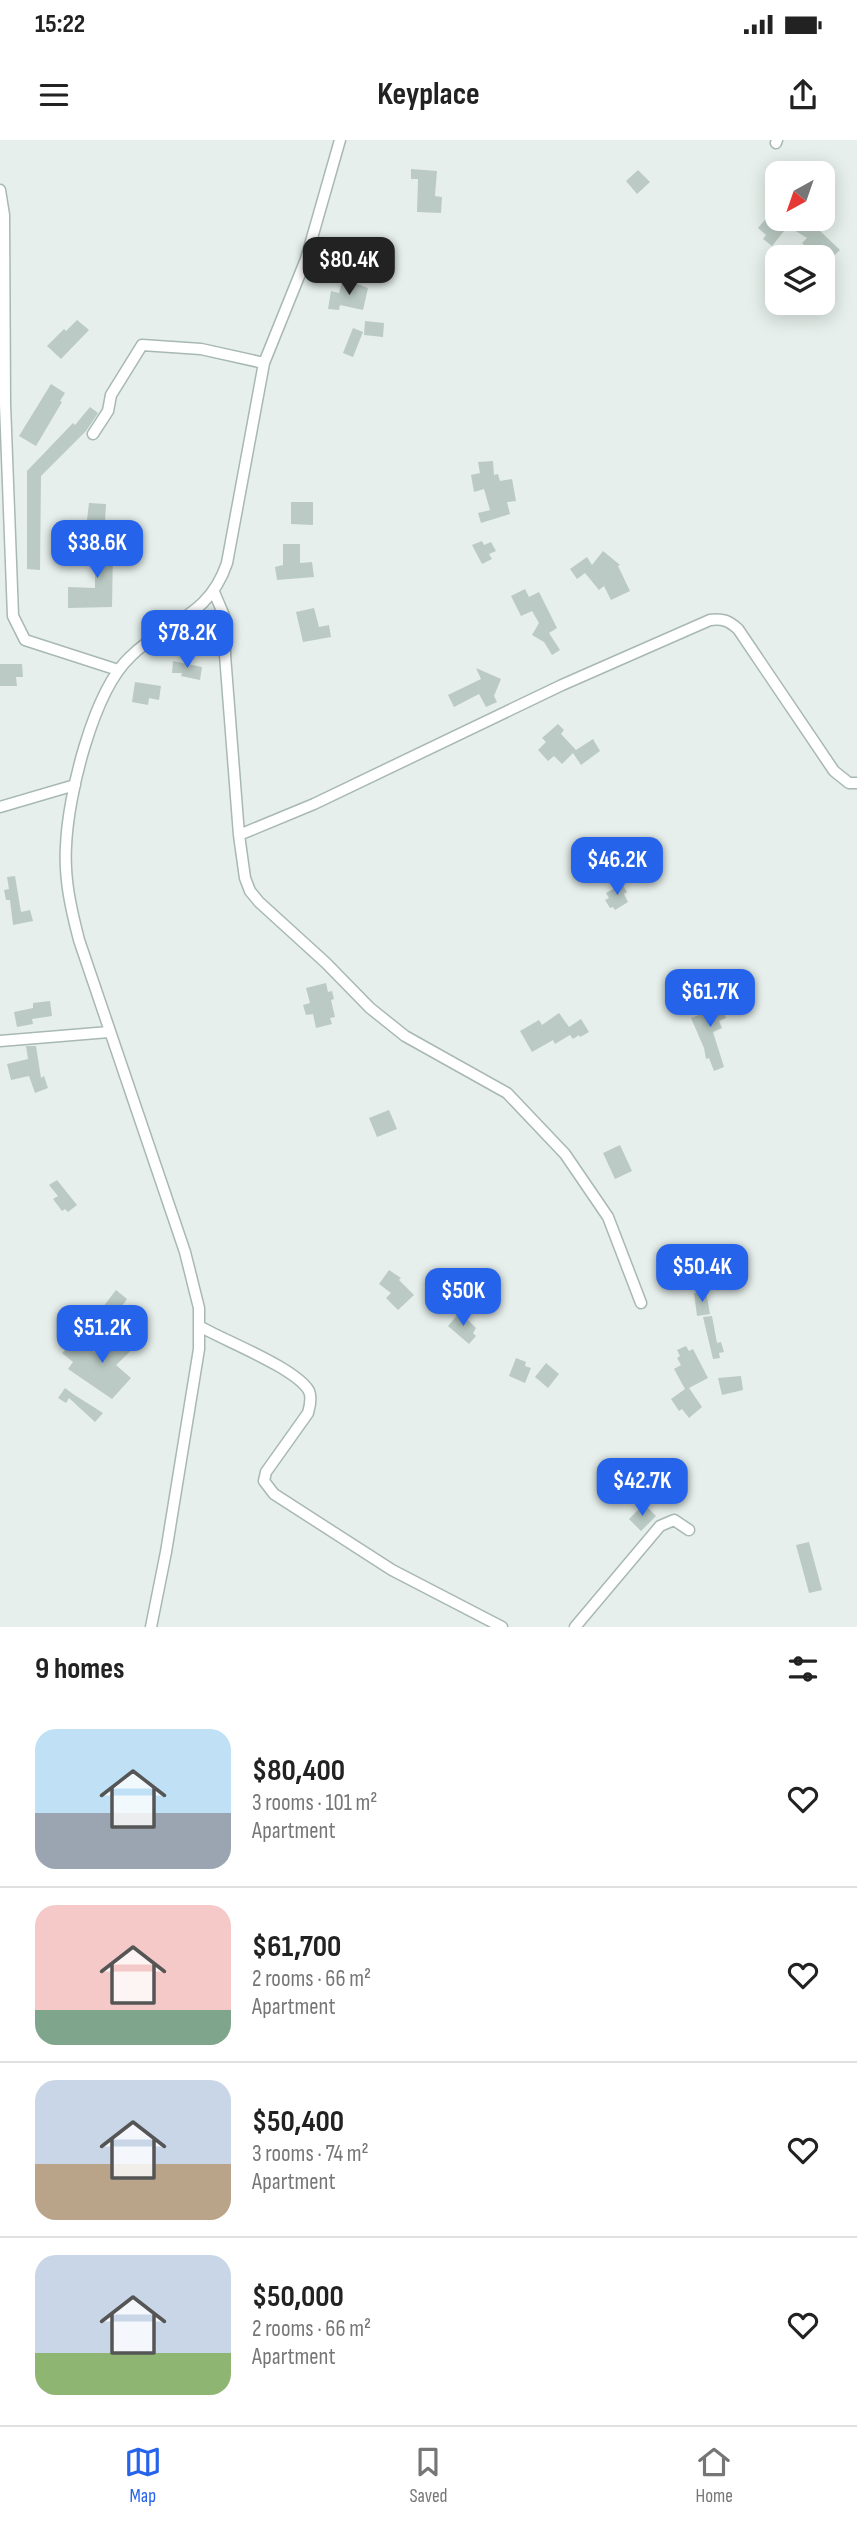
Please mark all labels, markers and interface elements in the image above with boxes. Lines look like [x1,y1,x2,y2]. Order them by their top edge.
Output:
text: 15:22 [35,9,85,40]
text: Keyplace [377,75,480,114]
icon: menu [35,76,73,114]
icon: share [784,76,822,114]
north arrow [765,161,835,231]
map controls [765,161,835,315]
pin: $80.4K [292,237,406,297]
button: layers [765,245,835,315]
text: $80.4K [319,246,379,274]
pin: $38.6K [40,520,154,580]
text: $38.6K [67,529,127,557]
pin: $78.2K [130,610,244,670]
text: $78.2K [157,619,217,647]
pin: $46.2K [560,838,674,897]
text: $46.2K [587,846,647,874]
pin: $61.7K [653,970,767,1029]
text: $61.7K [681,978,739,1006]
pin: $50.4K [645,1244,759,1304]
text: $50.4K [672,1253,732,1281]
pin: $50K [422,1268,504,1328]
text: $50K [441,1277,485,1305]
pin: $51.2K [45,1306,159,1365]
text: $51.2K [73,1314,131,1342]
pin: $42.7K [585,1458,699,1518]
text: $42.7K [613,1467,671,1495]
icon: filters [784,1650,822,1688]
text: 9 homes [35,1651,125,1687]
text: $80,400 [252,1753,345,1789]
icon: home [91,1757,175,1841]
icon: heart [784,1780,822,1818]
text: 3 rooms · 101 m² [252,1789,377,1817]
text: Apartment [252,1817,336,1845]
text: $61,700 [252,1929,341,1965]
icon: home [91,1933,175,2017]
icon: heart [784,1956,822,1994]
text: 2 rooms · 66 m² [252,1965,371,1993]
text: Apartment [252,1993,336,2021]
text: $50,400 [252,2104,344,2140]
icon: home [91,2108,175,2192]
icon: heart [784,2131,822,2169]
text: 3 rooms · 74 m² [252,2140,369,2168]
text: Apartment [252,2168,336,2196]
text: $50,000 [252,2279,344,2315]
icon: home [91,2283,175,2367]
icon: heart [784,2306,822,2344]
text: 2 rooms · 66 m² [252,2315,371,2343]
text: Apartment [252,2343,336,2371]
tab: Map [124,2443,162,2508]
tab: Saved [409,2443,448,2508]
tab: Home [695,2443,733,2508]

